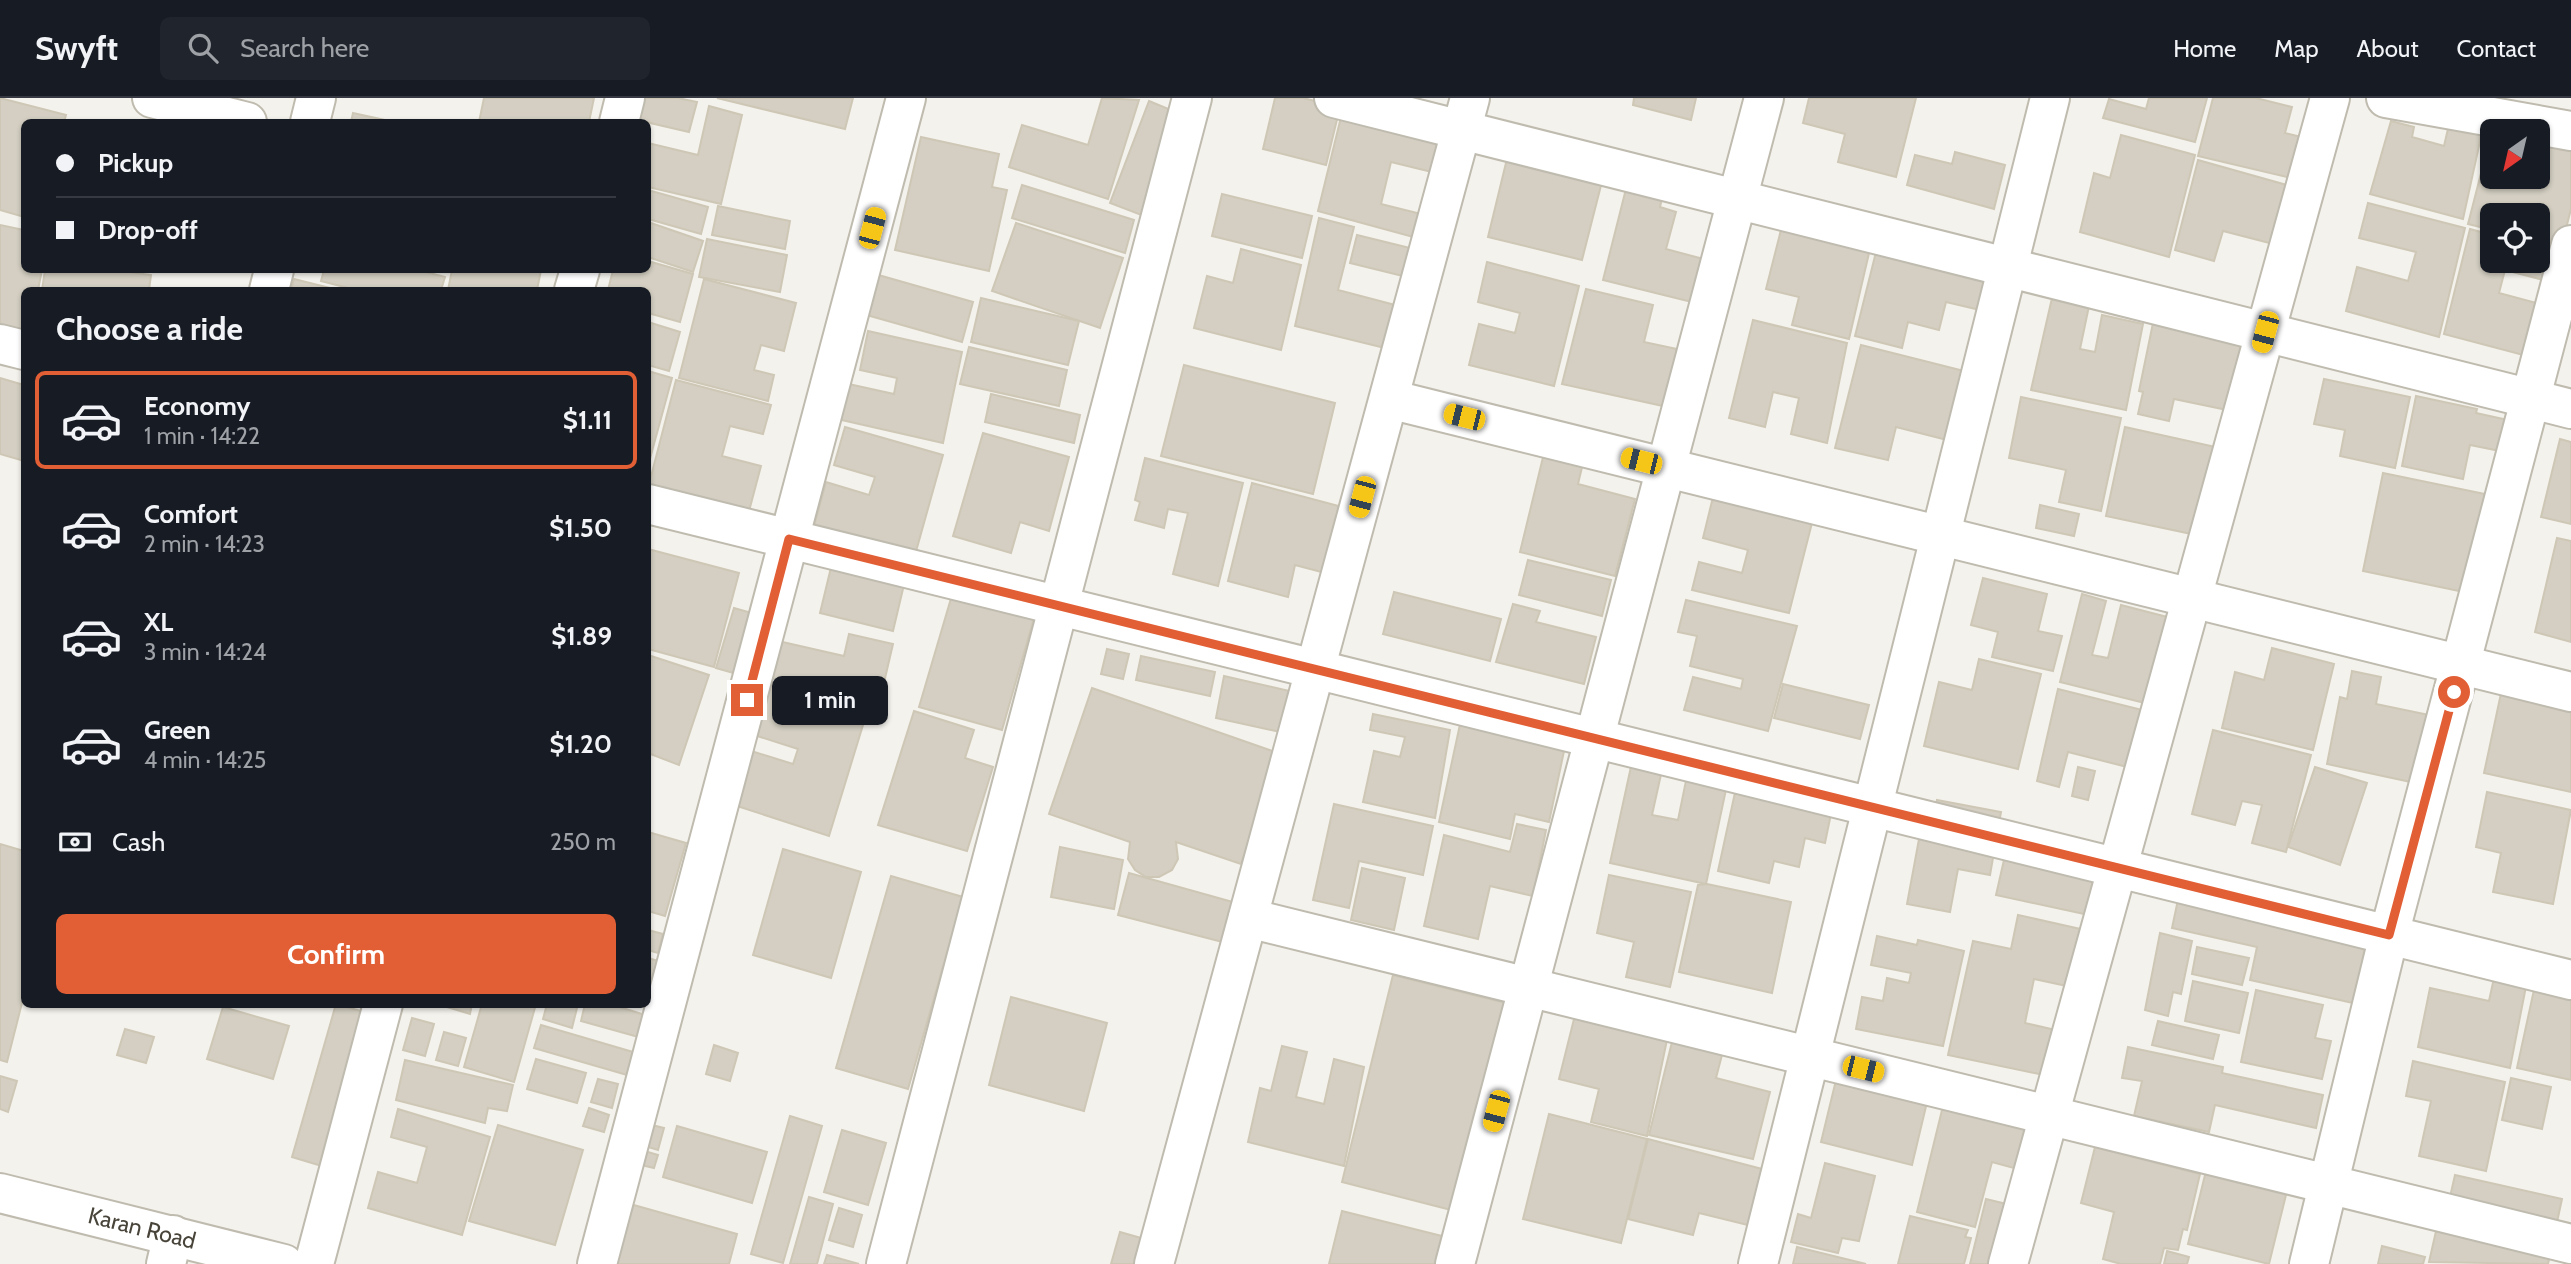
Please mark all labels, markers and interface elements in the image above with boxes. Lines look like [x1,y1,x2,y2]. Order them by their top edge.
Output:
search box [160,17,650,80]
text: Swyft [35,28,118,68]
icon: search [184,29,222,67]
text: Search here [240,32,369,64]
text: Home [2173,34,2236,63]
text: Map [2274,34,2319,63]
text: About [2357,34,2419,63]
text: Contact [2457,34,2536,63]
north arrow [2480,119,2550,189]
map controls [2480,119,2550,273]
text: Pickup [98,147,173,179]
button: locate [2480,203,2550,273]
car [857,205,888,251]
text: Drop-off [98,214,198,246]
text: Choose a ride [56,309,243,348]
car [2250,309,2281,355]
icon: car [60,389,123,452]
text: Economy [144,390,250,422]
car [1442,402,1487,432]
text: $1.11 [563,404,612,436]
text: 1 min · 14:22 [144,422,260,450]
car [1619,446,1664,476]
car [1347,474,1378,520]
icon: car [60,497,123,560]
text: Comfort [144,498,238,530]
text: $1.50 [549,512,612,544]
text: 2 min · 14:23 [144,530,265,558]
icon: car [60,605,123,668]
text: XL [144,606,173,638]
text: $1.89 [551,620,612,652]
text: 3 min · 14:24 [144,638,266,666]
callout: 1 min [772,676,887,724]
route start [2438,676,2470,708]
route end [731,684,763,716]
text: 1 min [804,686,856,714]
icon: car [60,713,123,776]
text: Green [144,714,211,746]
text: $1.20 [549,728,612,760]
text: 4 min · 14:25 [144,746,266,774]
icon: cash [56,823,94,861]
text: Cash [112,826,165,858]
text: 250 m [550,828,616,856]
button: Confirm [56,914,616,994]
car [1841,1054,1886,1084]
car [1481,1088,1512,1134]
street label: Karan Road [85,1201,199,1255]

